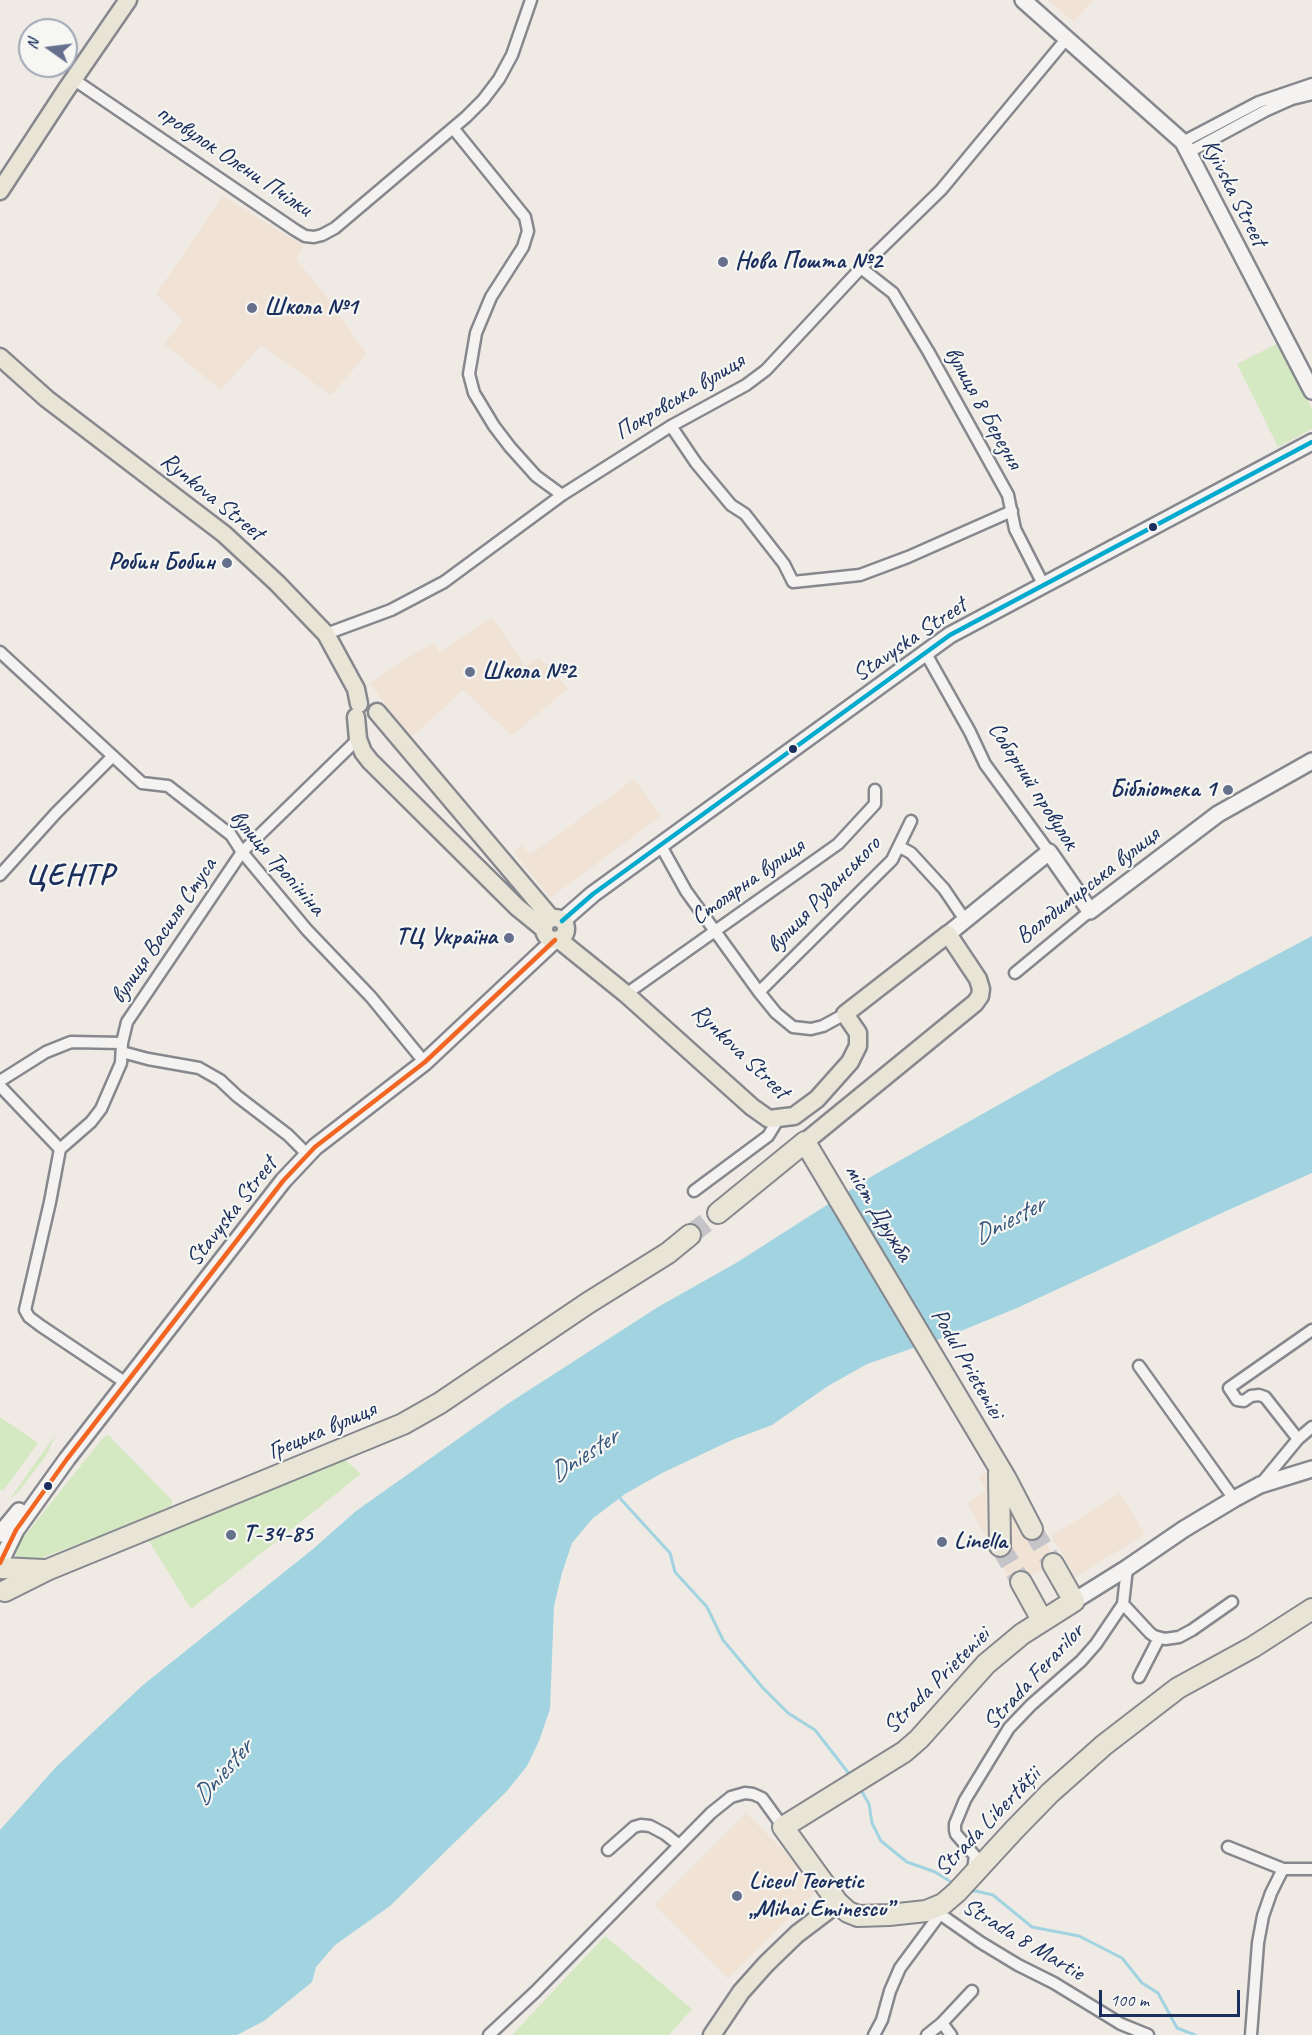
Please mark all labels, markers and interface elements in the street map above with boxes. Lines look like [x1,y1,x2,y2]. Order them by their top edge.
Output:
north arrow [18,18,78,78]
text: N [22,37,43,51]
street label: провулок Олени Пчілки [151,98,317,224]
street label: Kyivska Street [1195,135,1273,251]
place label: Нова Пошта №2 [735,248,882,276]
marker: Нова Пошта №2 [716,255,730,269]
place label: Школа №1 [264,294,358,322]
marker: Школа №1 [245,301,259,315]
street label: вулиця 8 Березня [938,342,1028,474]
street label: Покровська вулиця [610,347,750,447]
street label: Rynkova Street [154,446,270,548]
unlabelled marker [1147,521,1159,533]
place label: Робин Бобин [108,549,215,577]
marker: Робин Бобин [220,556,234,570]
street label: Stavyska Street [847,591,973,689]
place label: Школа №2 [482,658,576,686]
marker: Школа №2 [463,665,477,679]
street label: Соборний провулок [981,717,1085,855]
unlabelled marker [787,743,799,755]
place label: Бібліотека 1 [1110,776,1216,804]
marker: Бібліотека 1 [1221,783,1235,797]
street label: вулиця Тропініна [223,804,331,922]
street label: Володимирська вулиця [1010,821,1166,951]
street label: вулиця Руданського [761,830,887,960]
street label: Столярна вулиця [686,832,810,932]
street label: вулиця Василя Стуса [104,852,224,1010]
district label: ЦЕНТР [24,858,116,894]
place label: ТЦ Україна [396,924,497,952]
marker: ТЦ Україна [502,931,516,945]
street label: Rynkova Street [685,998,795,1106]
street label: Stavyska Street [180,1151,284,1273]
street label: міст Дружба [838,1159,918,1267]
water label: Dniester [968,1190,1050,1252]
street label: Podul Prieteniei [924,1304,1010,1424]
street label: Грецька вулиця [264,1395,380,1467]
water label: Dniester [544,1422,624,1490]
unlabelled marker [42,1480,54,1492]
place label: Т-34-85 [243,1521,312,1549]
marker: Т-34-85 [224,1528,238,1542]
place label: Linella [954,1528,1007,1556]
marker: Linella [935,1535,949,1549]
street label: Strada Ferarilor [977,1618,1091,1736]
street label: Strada Prieteniei [877,1621,997,1741]
water label: Dniester [187,1734,259,1812]
street label: Strada Libertății [929,1761,1047,1883]
place label: Liceul Teoretic „Mihai Eminescu” [749,1868,892,1924]
marker: Liceul Teoretic „Mihai Eminescu” [730,1889,744,1903]
street label: Strada 8 Martie [957,1892,1089,1988]
scale bar [1102,1978,1243,2016]
text: 100 m [1110,1989,1149,2011]

